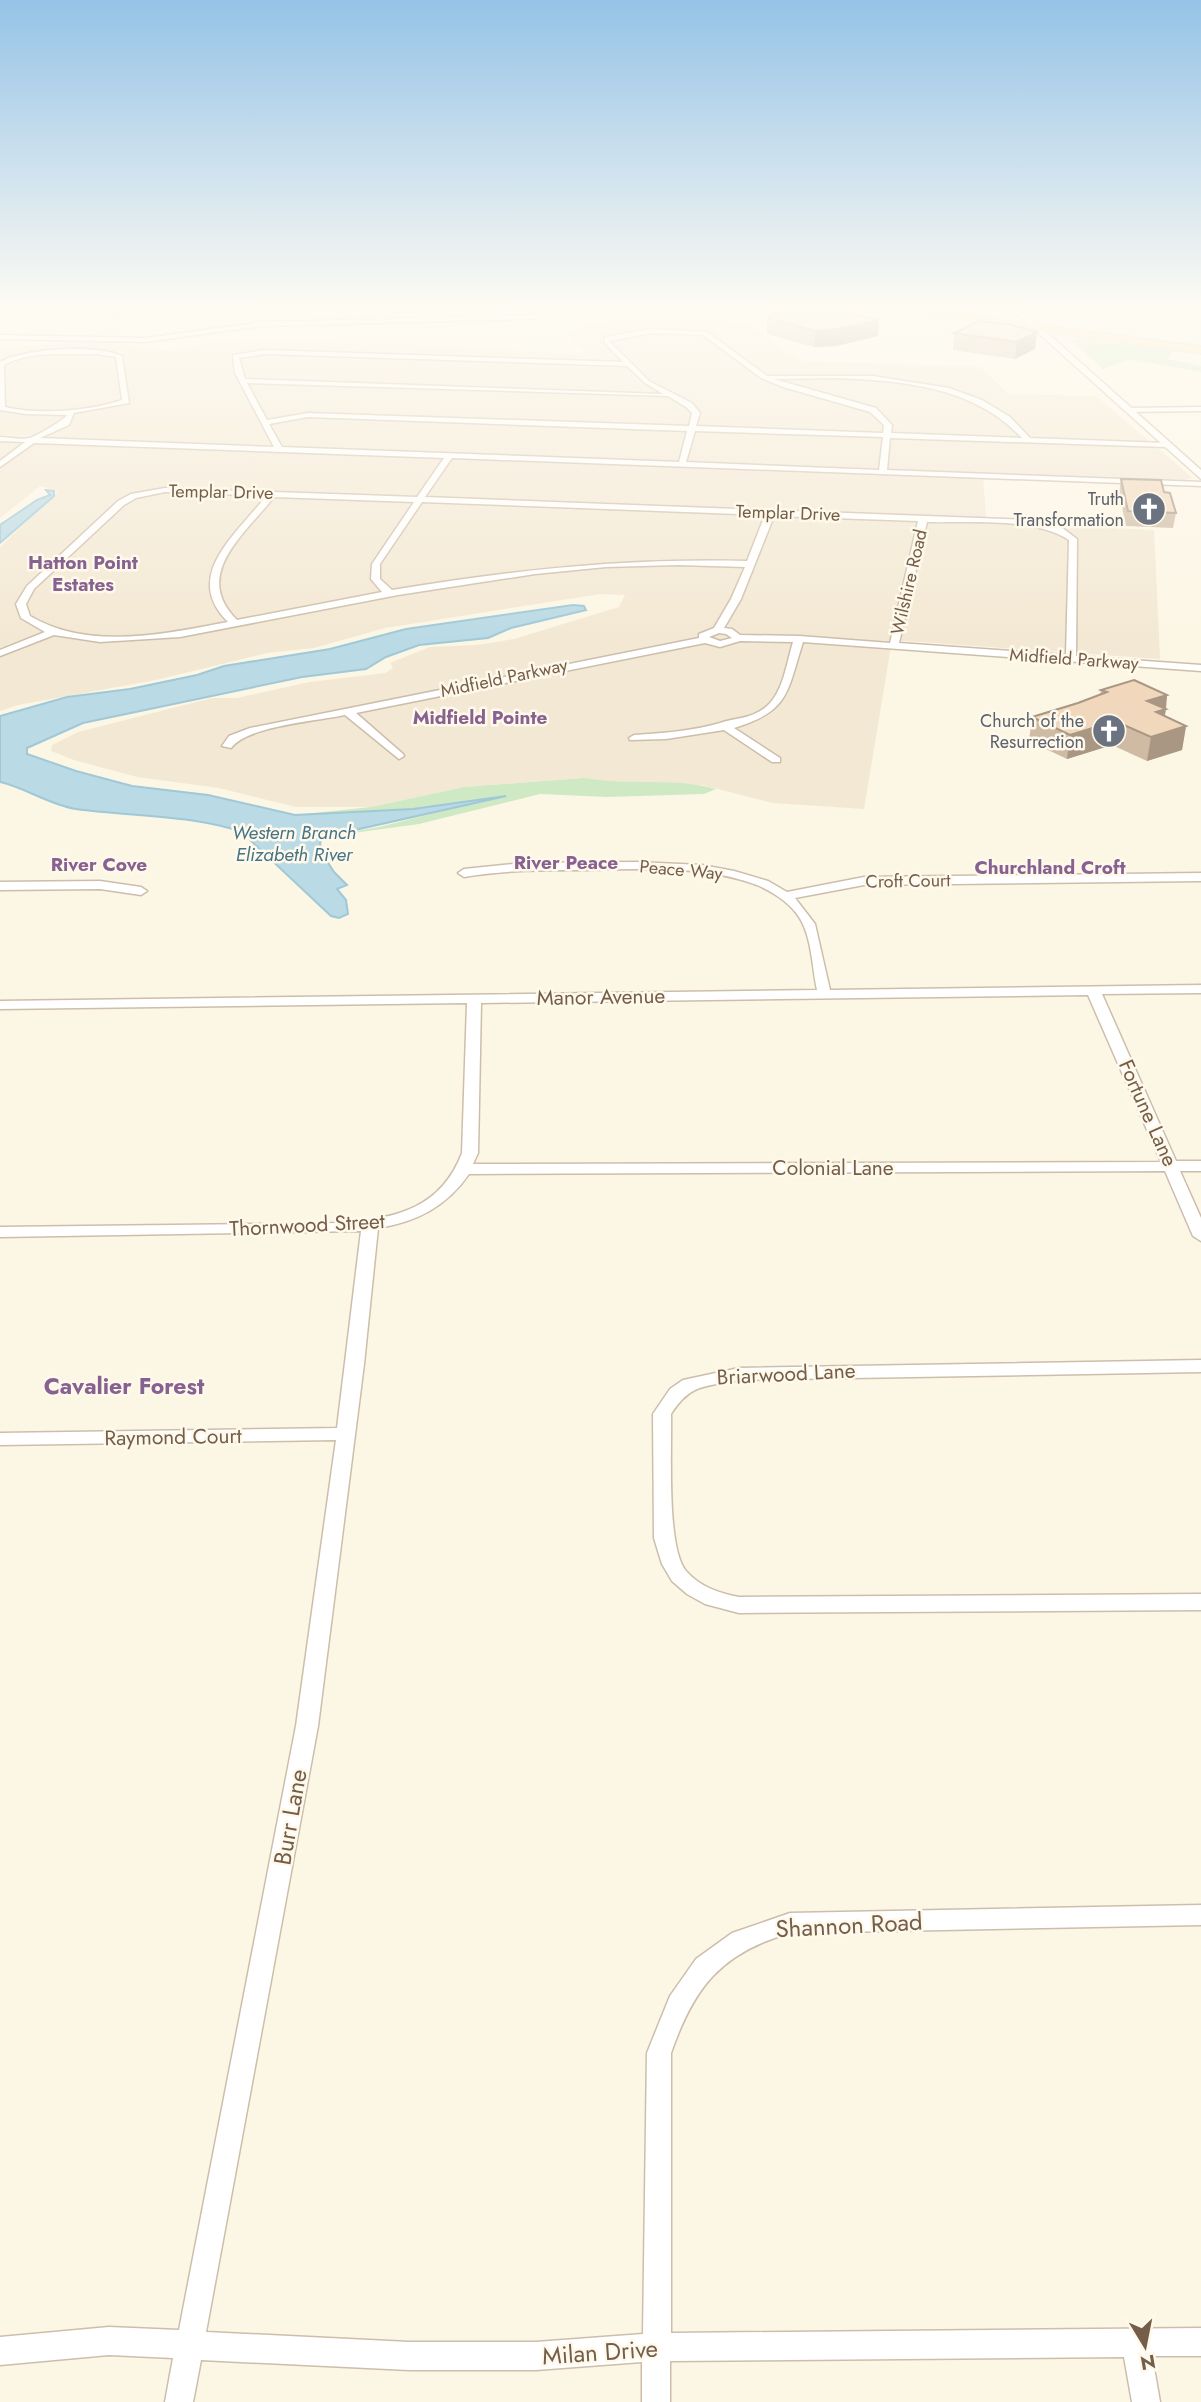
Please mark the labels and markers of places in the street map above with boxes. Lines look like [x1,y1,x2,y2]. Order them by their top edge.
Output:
place label: Truth Transformation [1013,486,1124,533]
church icon: Truth Transformation [1130,490,1168,528]
place label: Church of the Resurrection [980,708,1084,755]
church icon: Church of the Resurrection [1090,712,1128,750]

